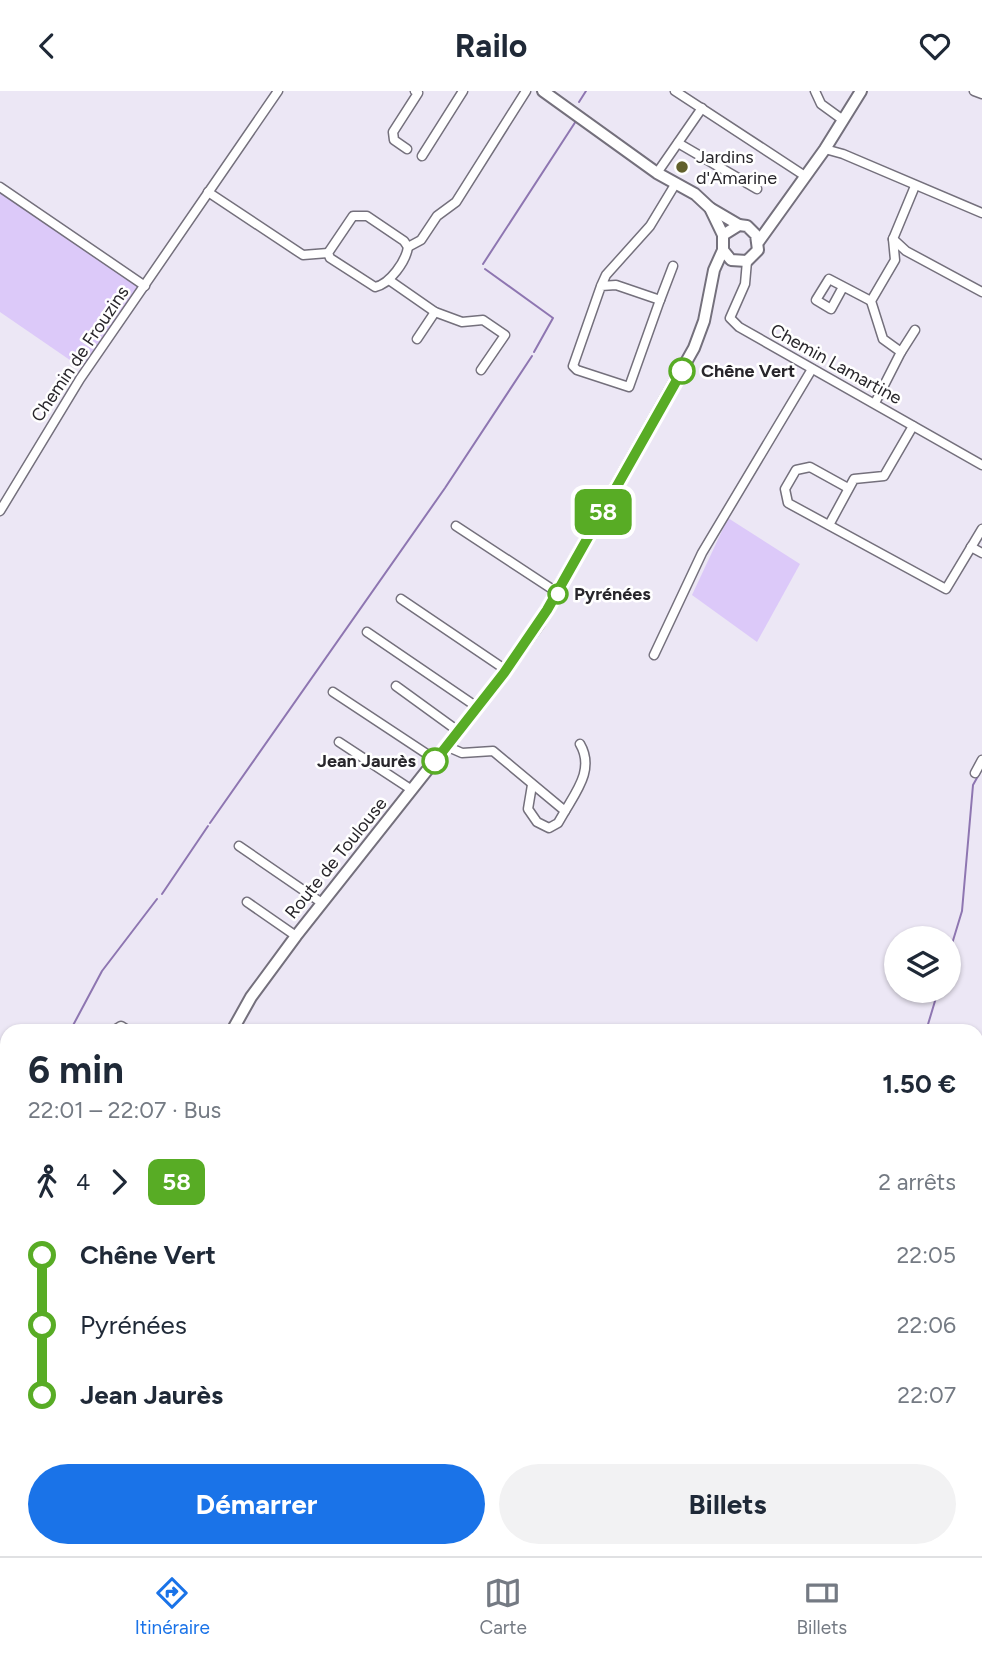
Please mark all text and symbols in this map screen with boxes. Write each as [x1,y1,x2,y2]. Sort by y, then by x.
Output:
icon: back [28,27,66,65]
text: Railo [455,27,527,65]
icon: heart [916,27,954,65]
place label: Jardins d'Amarine [696,146,777,189]
marker: Jardins d'Amarine [674,159,690,175]
street label: Chemin de Frouzins [26,282,134,426]
street label: Chemin Lamartine [766,319,906,409]
marker: Chêne Vert [669,358,695,384]
place label: Chêne Vert [701,360,795,382]
line badge: 58 [572,489,634,535]
text: 58 [589,497,617,526]
place label: Pyrénées [574,583,651,605]
marker: Pyrénées [548,584,568,604]
marker: Jean Jaurès [422,748,448,774]
place label: Jean Jaurès [317,750,417,772]
street label: Route de Toulouse [280,793,392,923]
map controls [884,926,961,1003]
button: layers [884,926,961,1003]
text: 6 min [28,1047,124,1093]
text: 1.50 € [882,1068,956,1100]
text: 22:01 – 22:07 · Bus [28,1096,221,1124]
icon: walk [28,1163,66,1201]
icon: forward [100,1163,138,1201]
text: 58 [162,1167,191,1196]
text: 4 [76,1168,90,1196]
text: 2 arrêts [878,1168,956,1196]
text: Chêne Vert [80,1239,216,1271]
text: 22:05 [896,1241,956,1269]
text: Pyrénées [80,1309,187,1341]
text: 22:06 [897,1311,956,1339]
text: Jean Jaurès [80,1379,223,1411]
text: 22:07 [897,1381,956,1409]
button: Démarrer [28,1464,485,1544]
button: Billets [499,1464,956,1544]
tab: Itinéraire [135,1574,210,1639]
tab: Carte [479,1574,527,1639]
tab: Billets [796,1574,847,1639]

